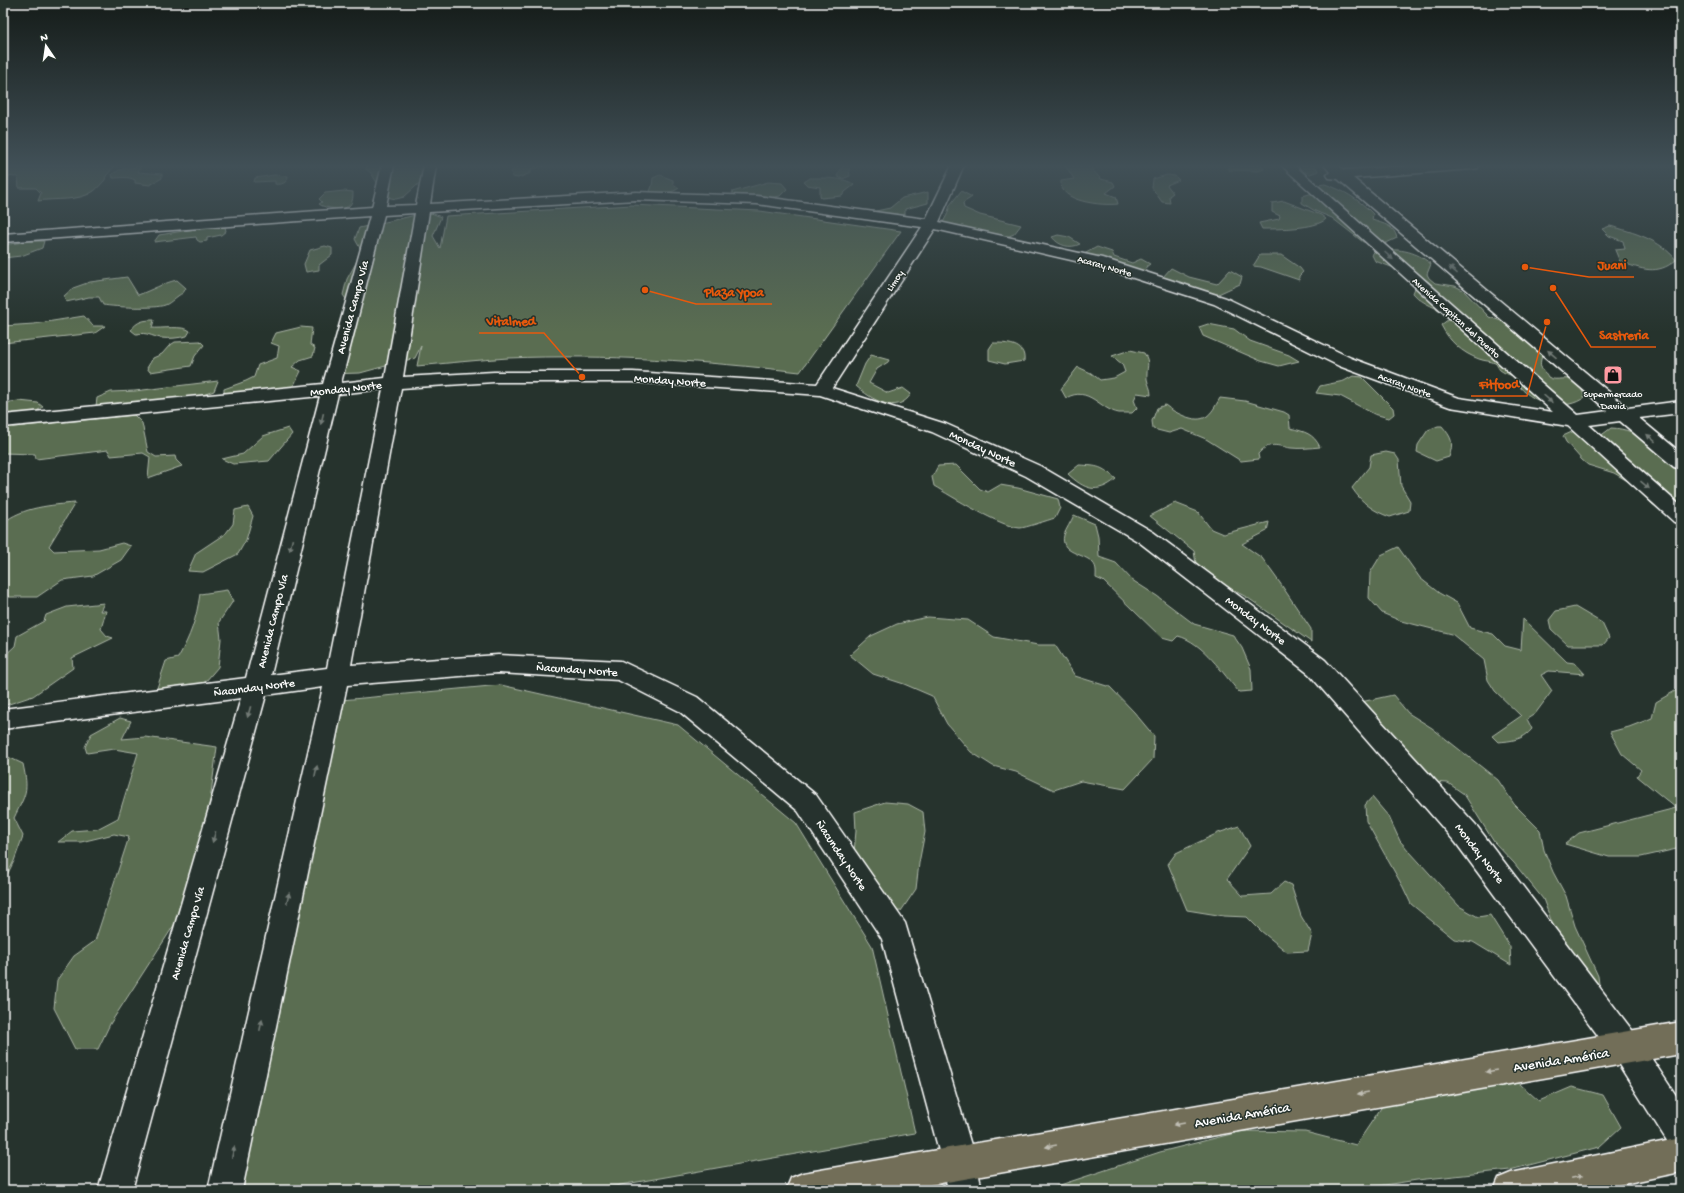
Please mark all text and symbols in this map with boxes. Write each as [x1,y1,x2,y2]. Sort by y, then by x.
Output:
north arrow [26,26,66,66]
text: N [39,32,49,45]
one-way arrow [1384,251,1393,260]
callout: Juani [1589,252,1634,277]
street label: Acaray Norte [1076,253,1134,281]
street label: Avenida Campo Vía [335,259,373,356]
text: Juani [1596,259,1627,274]
one-way arrow [1448,265,1458,274]
street label: Limoy [884,268,907,294]
street label: Avenida Capitan del Puerto [1409,276,1502,361]
callout: Plaza Ypoa [696,279,772,304]
text: Plaza Ypoa [703,286,765,302]
callout: Vitalmed [479,308,544,333]
text: Vitalmed [486,315,537,330]
callout: Sastreria [1591,322,1656,347]
text: Sastreria [1599,329,1649,344]
one-way arrow [1547,350,1557,359]
shop icon: Supermercado David [1602,364,1624,386]
street label: Acaray Norte [1376,371,1433,401]
callout: Fitfood [1471,371,1527,396]
street label: Monday Norte [633,372,707,392]
text: Fitfood [1478,377,1520,393]
street label: Monday Norte [310,379,384,401]
place label: Supermercado David [1584,389,1642,413]
one-way arrow [1543,394,1553,404]
one-way arrow [319,413,325,425]
street label: Monday Norte [947,428,1019,472]
one-way arrow [1646,434,1657,443]
one-way arrow [1640,481,1650,490]
one-way arrow [288,540,294,552]
street label: Avenida Campo Vía [256,573,292,670]
street label: Monday Norte [1222,594,1288,649]
street label: Ñacunday Norte [536,661,619,681]
street label: Ñacunday Norte [213,677,296,701]
one-way arrow [246,706,252,718]
one-way arrow [313,765,319,777]
street label: Ñacunday Norte [812,818,869,895]
street label: Monday Norte [1451,822,1507,888]
one-way arrow [211,832,217,844]
street label: Avenida Campo Vía [169,885,209,982]
one-way arrow [286,892,292,904]
one-way arrow [258,1019,264,1031]
street label: Avenida América [1512,1045,1612,1077]
one-way arrow [1485,1068,1497,1074]
one-way arrow [1357,1090,1369,1096]
street label: Avenida América [1193,1099,1293,1133]
one-way arrow [1173,1122,1185,1128]
one-way arrow [1045,1143,1057,1149]
one-way arrow [231,1146,237,1158]
one-way arrow [1571,1173,1583,1179]

